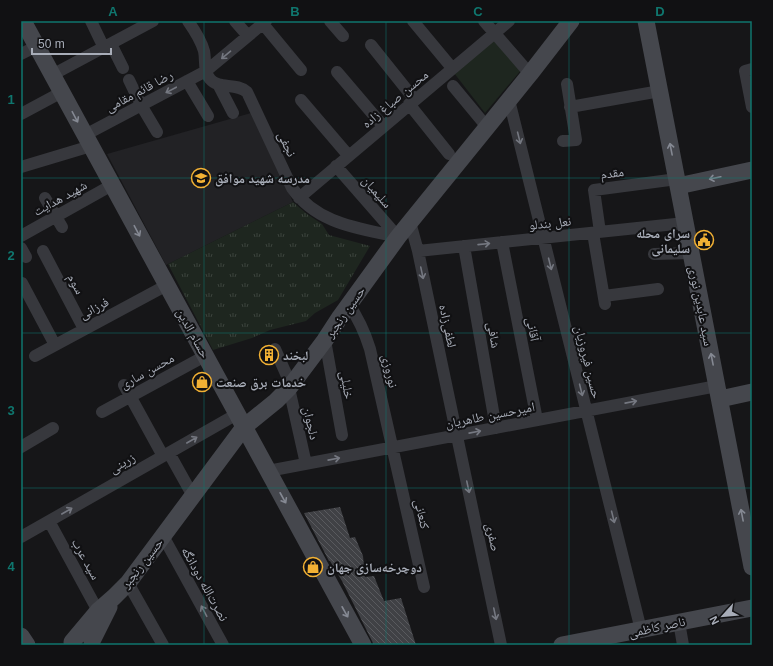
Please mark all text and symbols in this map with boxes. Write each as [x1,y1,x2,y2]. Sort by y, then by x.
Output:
text: A [108,4,118,19]
text: B [290,4,300,19]
text: C [473,4,483,19]
text: D [655,4,665,19]
scale bar [32,30,111,56]
text: 50 m [38,37,65,51]
one-way arrow [220,50,231,59]
street label: رضا قائم مقامی [103,67,176,116]
street label: محسن صباغ زاده [359,67,433,133]
one-way arrow [165,86,177,94]
text: 1 [7,92,15,107]
one-way arrow [72,110,80,122]
street label: نجفی [274,129,299,159]
one-way arrow [515,131,523,144]
one-way arrow [667,143,675,156]
street label: مقدم [599,164,625,183]
school or university icon: مدرسه شهید موافق [190,167,212,189]
place label: مدرسه شهید موافق [215,171,310,187]
street label: سلیمیان [358,173,395,212]
one-way arrow [709,175,722,183]
street label: شهید هدایت [31,177,90,219]
street label: نعل بندلو [528,213,572,234]
one-way arrow [134,225,142,237]
place label: سرای محله سلیمانی [636,226,690,257]
public building icon: سرای محله سلیمانی [693,229,715,251]
one-way arrow [477,240,490,248]
text: 2 [7,248,15,263]
one-way arrow [547,257,554,270]
street label: سید عابدین نوری [685,265,716,347]
one-way arrow [419,266,427,279]
street label: سوم [64,271,88,297]
street label: حسین رنجبر [321,283,369,342]
street label: فرزانی [77,294,112,323]
street label: لطفی‌زاده [435,303,460,349]
street label: حسام الدین [172,306,213,361]
street label: آقانی [522,316,543,343]
street label: شافی [483,321,504,349]
street label: حسین فیروزیان [571,324,604,400]
building icon: لبخند [258,344,280,366]
place label: لبخند [283,348,308,363]
street label: محسن ساری [117,350,177,393]
street label: نوروزی [378,353,401,389]
one-way arrow [707,353,715,366]
street label: خلیلی [336,370,357,400]
shop icon: خدمات برق صنعت [191,371,213,393]
place label: خدمات برق صنعت [216,375,306,391]
one-way arrow [578,384,585,397]
one-way arrow [624,398,637,406]
street label: امیرحسین طاهریان [444,399,536,432]
text: 3 [7,403,15,418]
street label: دلجوان [299,405,322,441]
one-way arrow [469,428,482,436]
one-way arrow [186,435,198,443]
street label: زرینی [106,450,138,477]
one-way arrow [327,455,340,463]
one-way arrow [464,480,472,493]
one-way arrow [279,492,287,504]
street label: کنعانی [410,498,433,531]
one-way arrow [61,506,73,514]
one-way arrow [738,508,746,521]
one-way arrow [609,510,617,523]
street label: صفری [482,521,503,553]
street label: حسین رنجبر [117,535,167,592]
street label: سید عرب [68,536,103,583]
street label: نصرت‌الله دودانگه [177,544,232,624]
shop icon: دوچرخه‌سازی جهان [302,556,324,578]
text: 4 [7,559,15,574]
place label: دوچرخه‌سازی جهان [327,560,422,575]
north arrow [703,596,743,636]
one-way arrow [200,605,207,617]
one-way arrow [341,606,349,618]
one-way arrow [491,608,499,621]
street label: ناصر کاظمی [627,614,687,641]
text: N [707,614,721,627]

